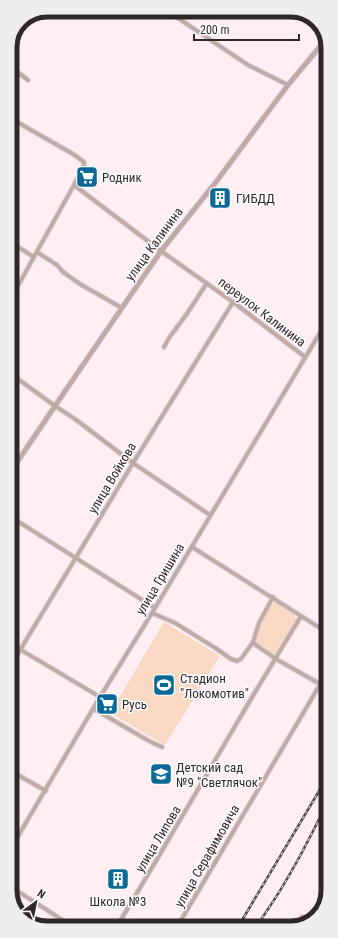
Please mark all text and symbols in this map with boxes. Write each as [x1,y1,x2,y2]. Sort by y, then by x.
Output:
scale bar [194,16,299,42]
text: 200 m [200,23,230,37]
supermarket icon: Родник [74,164,100,190]
place label: Родник [102,170,142,185]
building icon: ГИБДД [207,185,233,211]
place label: ГИБДД [236,191,275,206]
street label: улица Калинина [122,204,186,284]
street label: переулок Калинина [215,274,309,350]
street label: улица Войкова [85,440,139,516]
street label: улица Гришина [133,540,187,618]
place label: Стадион "Локомотив" [180,671,249,701]
sports icon: Стадион "Локомотив" [151,672,177,698]
supermarket icon: Русь [94,691,120,717]
place label: Русь [122,697,147,712]
place label: Детский сад №9 "Светлячок" [176,760,262,790]
school or university icon: Детский сад №9 "Светлячок" [148,761,174,787]
street label: улица Серафимовича [172,802,242,910]
street label: улица Липова [132,803,184,875]
building icon: Школа №3 [105,866,131,892]
north arrow [16,882,56,922]
text: N [35,887,48,901]
place label: Школа №3 [90,894,146,909]

